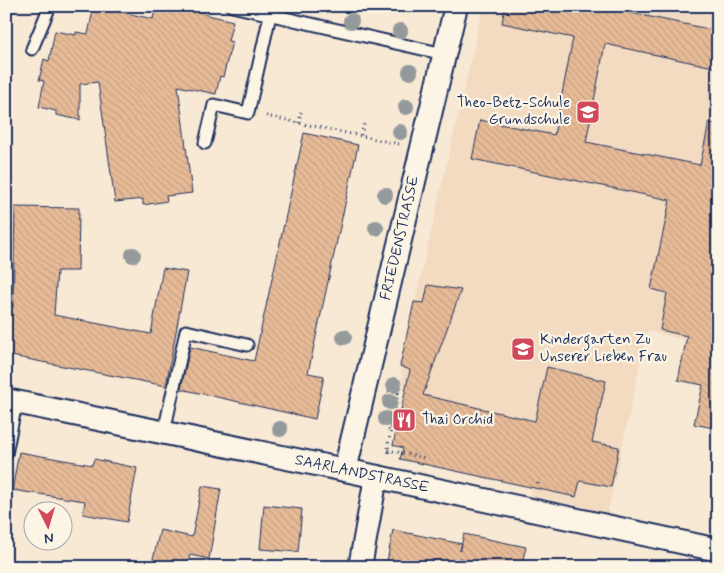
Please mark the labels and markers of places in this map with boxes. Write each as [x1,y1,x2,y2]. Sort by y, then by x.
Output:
place label: Theo-Betz-Schule Grundschule [457,93,570,130]
school or university icon: Theo-Betz-Schule Grundschule [575,99,601,125]
place label: Kindergarten Zu Unserer Lieben Frau [540,330,667,367]
school or university icon: Kindergarten Zu Unserer Lieben Frau [510,336,536,362]
restaurant icon: Thai Orchid [391,407,417,433]
place label: Thai Orchid [422,410,493,430]

